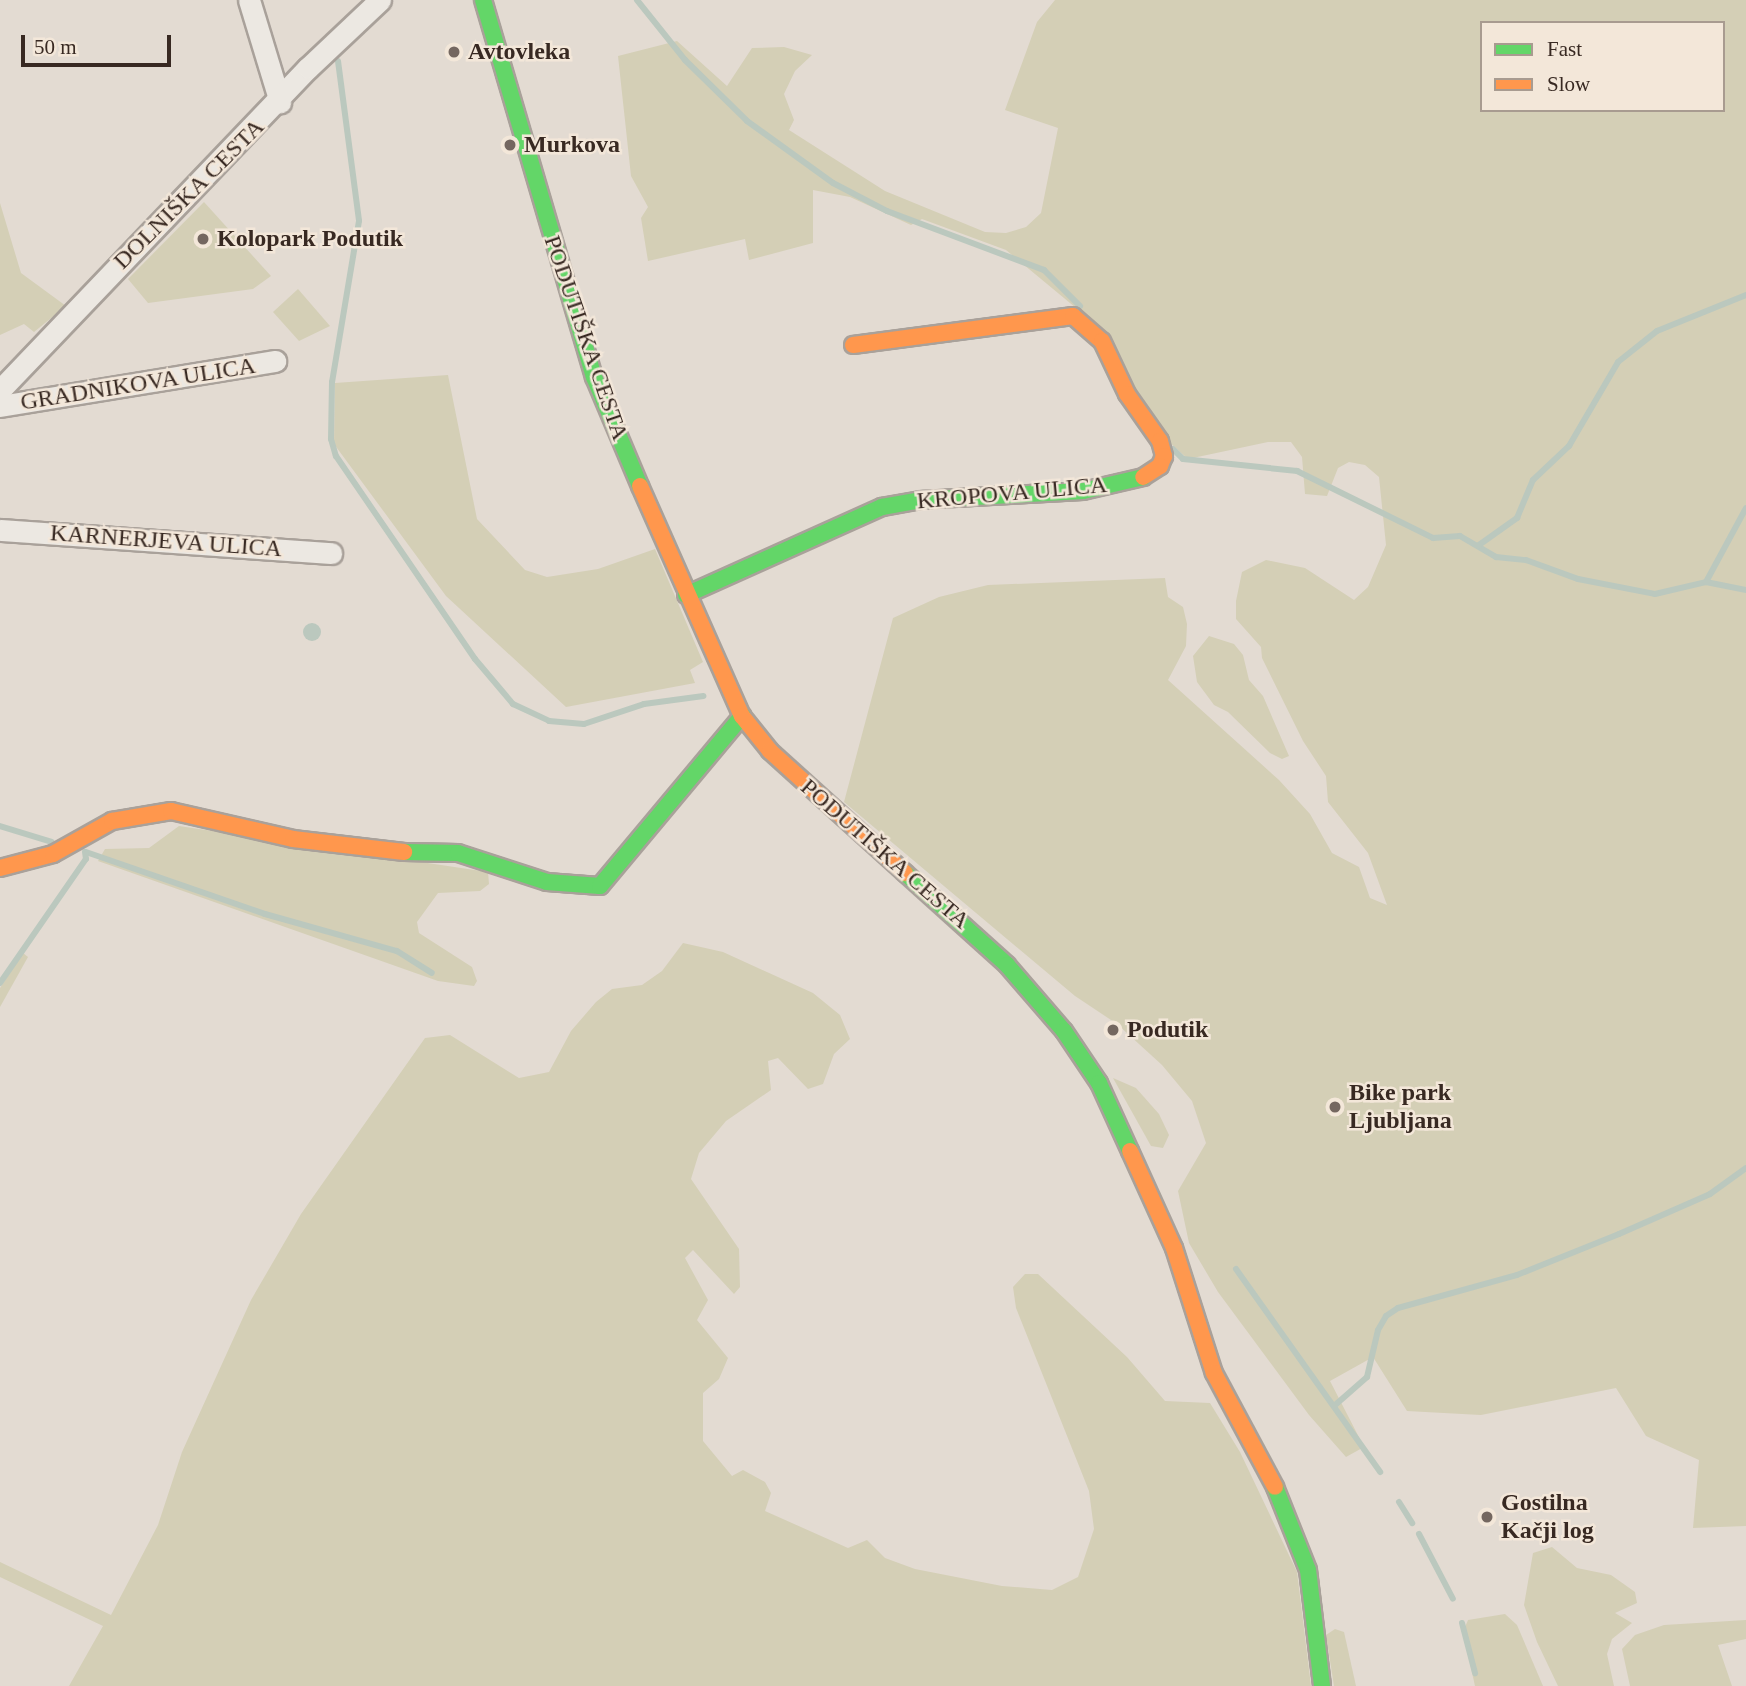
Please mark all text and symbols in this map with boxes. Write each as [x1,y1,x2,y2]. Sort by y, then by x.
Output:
scale bar [24,21,175,65]
legend [1480,21,1725,112]
text: 50 m [34,35,77,59]
text: Fast [1547,37,1582,61]
place label: Avtovleka [468,38,570,66]
marker: Avtovleka [446,44,462,60]
text: Slow [1547,72,1590,96]
street label: DOLNIŠKA CESTA [107,112,271,276]
place label: Murkova [524,131,620,159]
marker: Murkova [502,137,518,153]
place label: Kolopark Podutik [217,225,403,253]
marker: Kolopark Podutik [195,231,211,247]
street label: PODUTIŠKA CESTA [537,231,635,445]
street label: GRADNIKOVA ULICA [18,351,258,417]
street label: KROPOVA ULICA [915,470,1109,516]
street label: KARNERJEVA ULICA [48,518,284,564]
street label: PODUTIŠKA CESTA [794,772,976,936]
place label: Podutik [1127,1016,1208,1044]
marker: Podutik [1105,1022,1121,1038]
place label: Bike park Ljubljana [1349,1079,1452,1135]
marker: Bike park Ljubljana [1327,1099,1343,1115]
place label: Gostilna Kačji log [1501,1489,1594,1545]
marker: Gostilna Kačji log [1479,1509,1495,1525]

